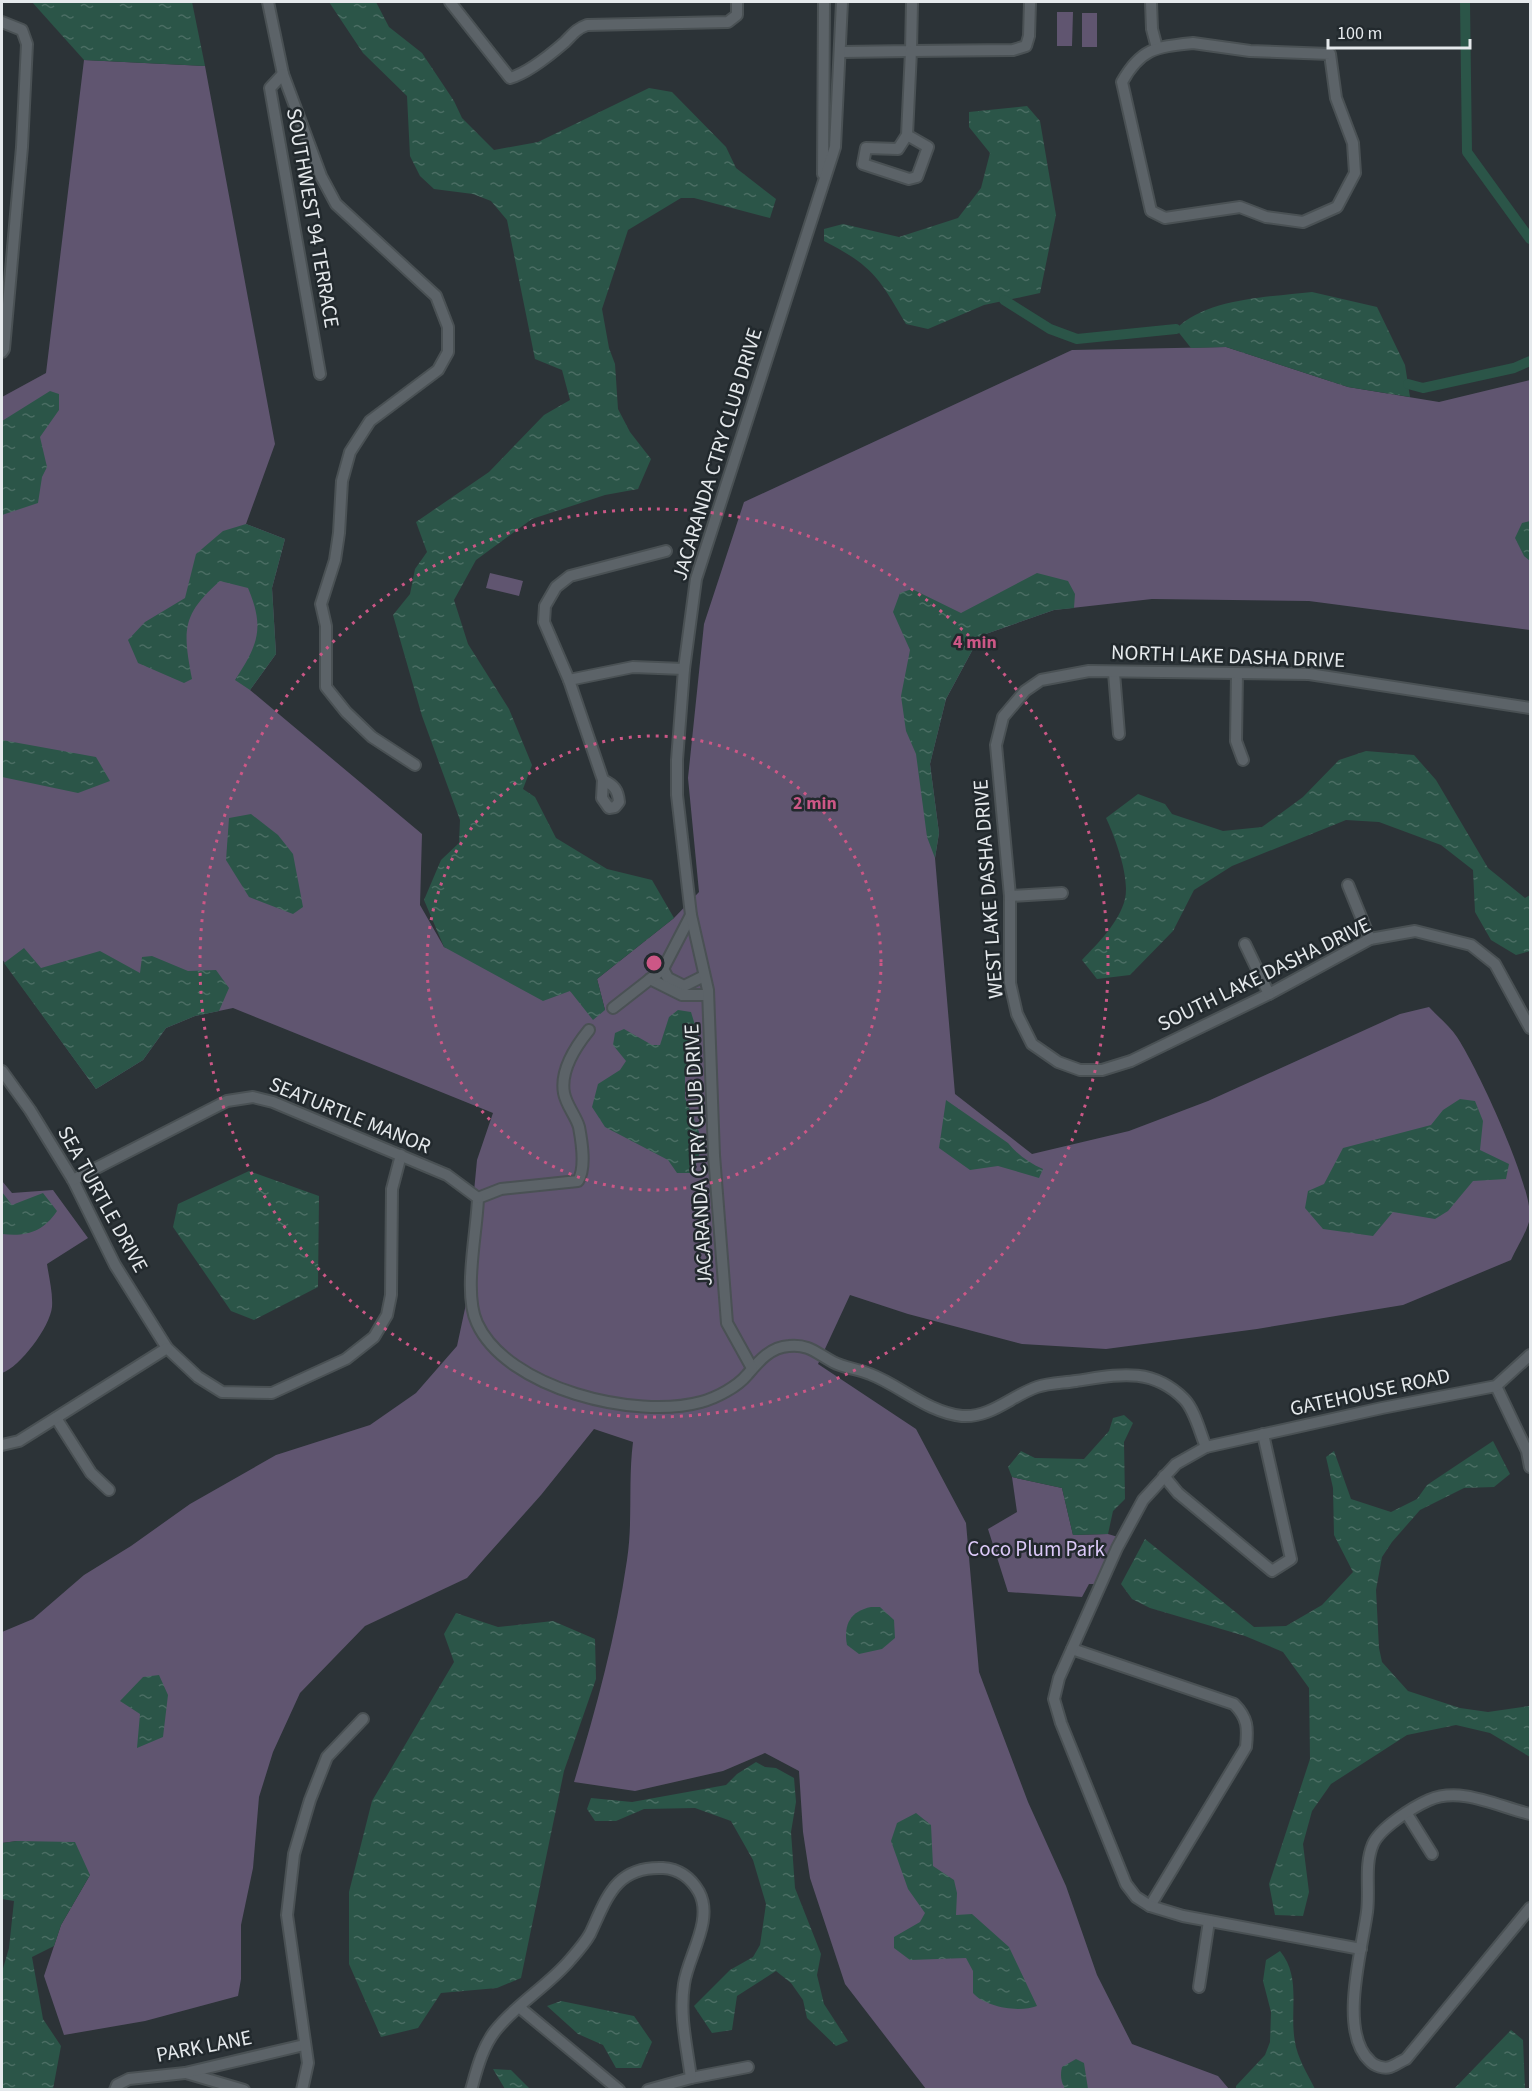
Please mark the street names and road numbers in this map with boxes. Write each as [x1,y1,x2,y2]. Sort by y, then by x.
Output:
street label: SOUTHWEST 94 TERRACE [279,106,347,330]
street label: JACARANDA CTRY CLUB DRIVE [664,324,770,584]
street label: NORTH LAKE DASHA DRIVE [1110,637,1346,675]
street label: WEST LAKE DASHA DRIVE [965,778,1011,1000]
street label: SOUTH LAKE DASHA DRIVE [1152,909,1376,1039]
street label: JACARANDA CTRY CLUB DRIVE [676,1023,720,1287]
street label: SEATURTLE MANOR [265,1069,435,1161]
street label: SEA TURTLE DRIVE [50,1120,156,1278]
street label: GATEHOUSE ROAD [1287,1360,1453,1424]
street label: PARK LANE [154,2022,254,2070]

